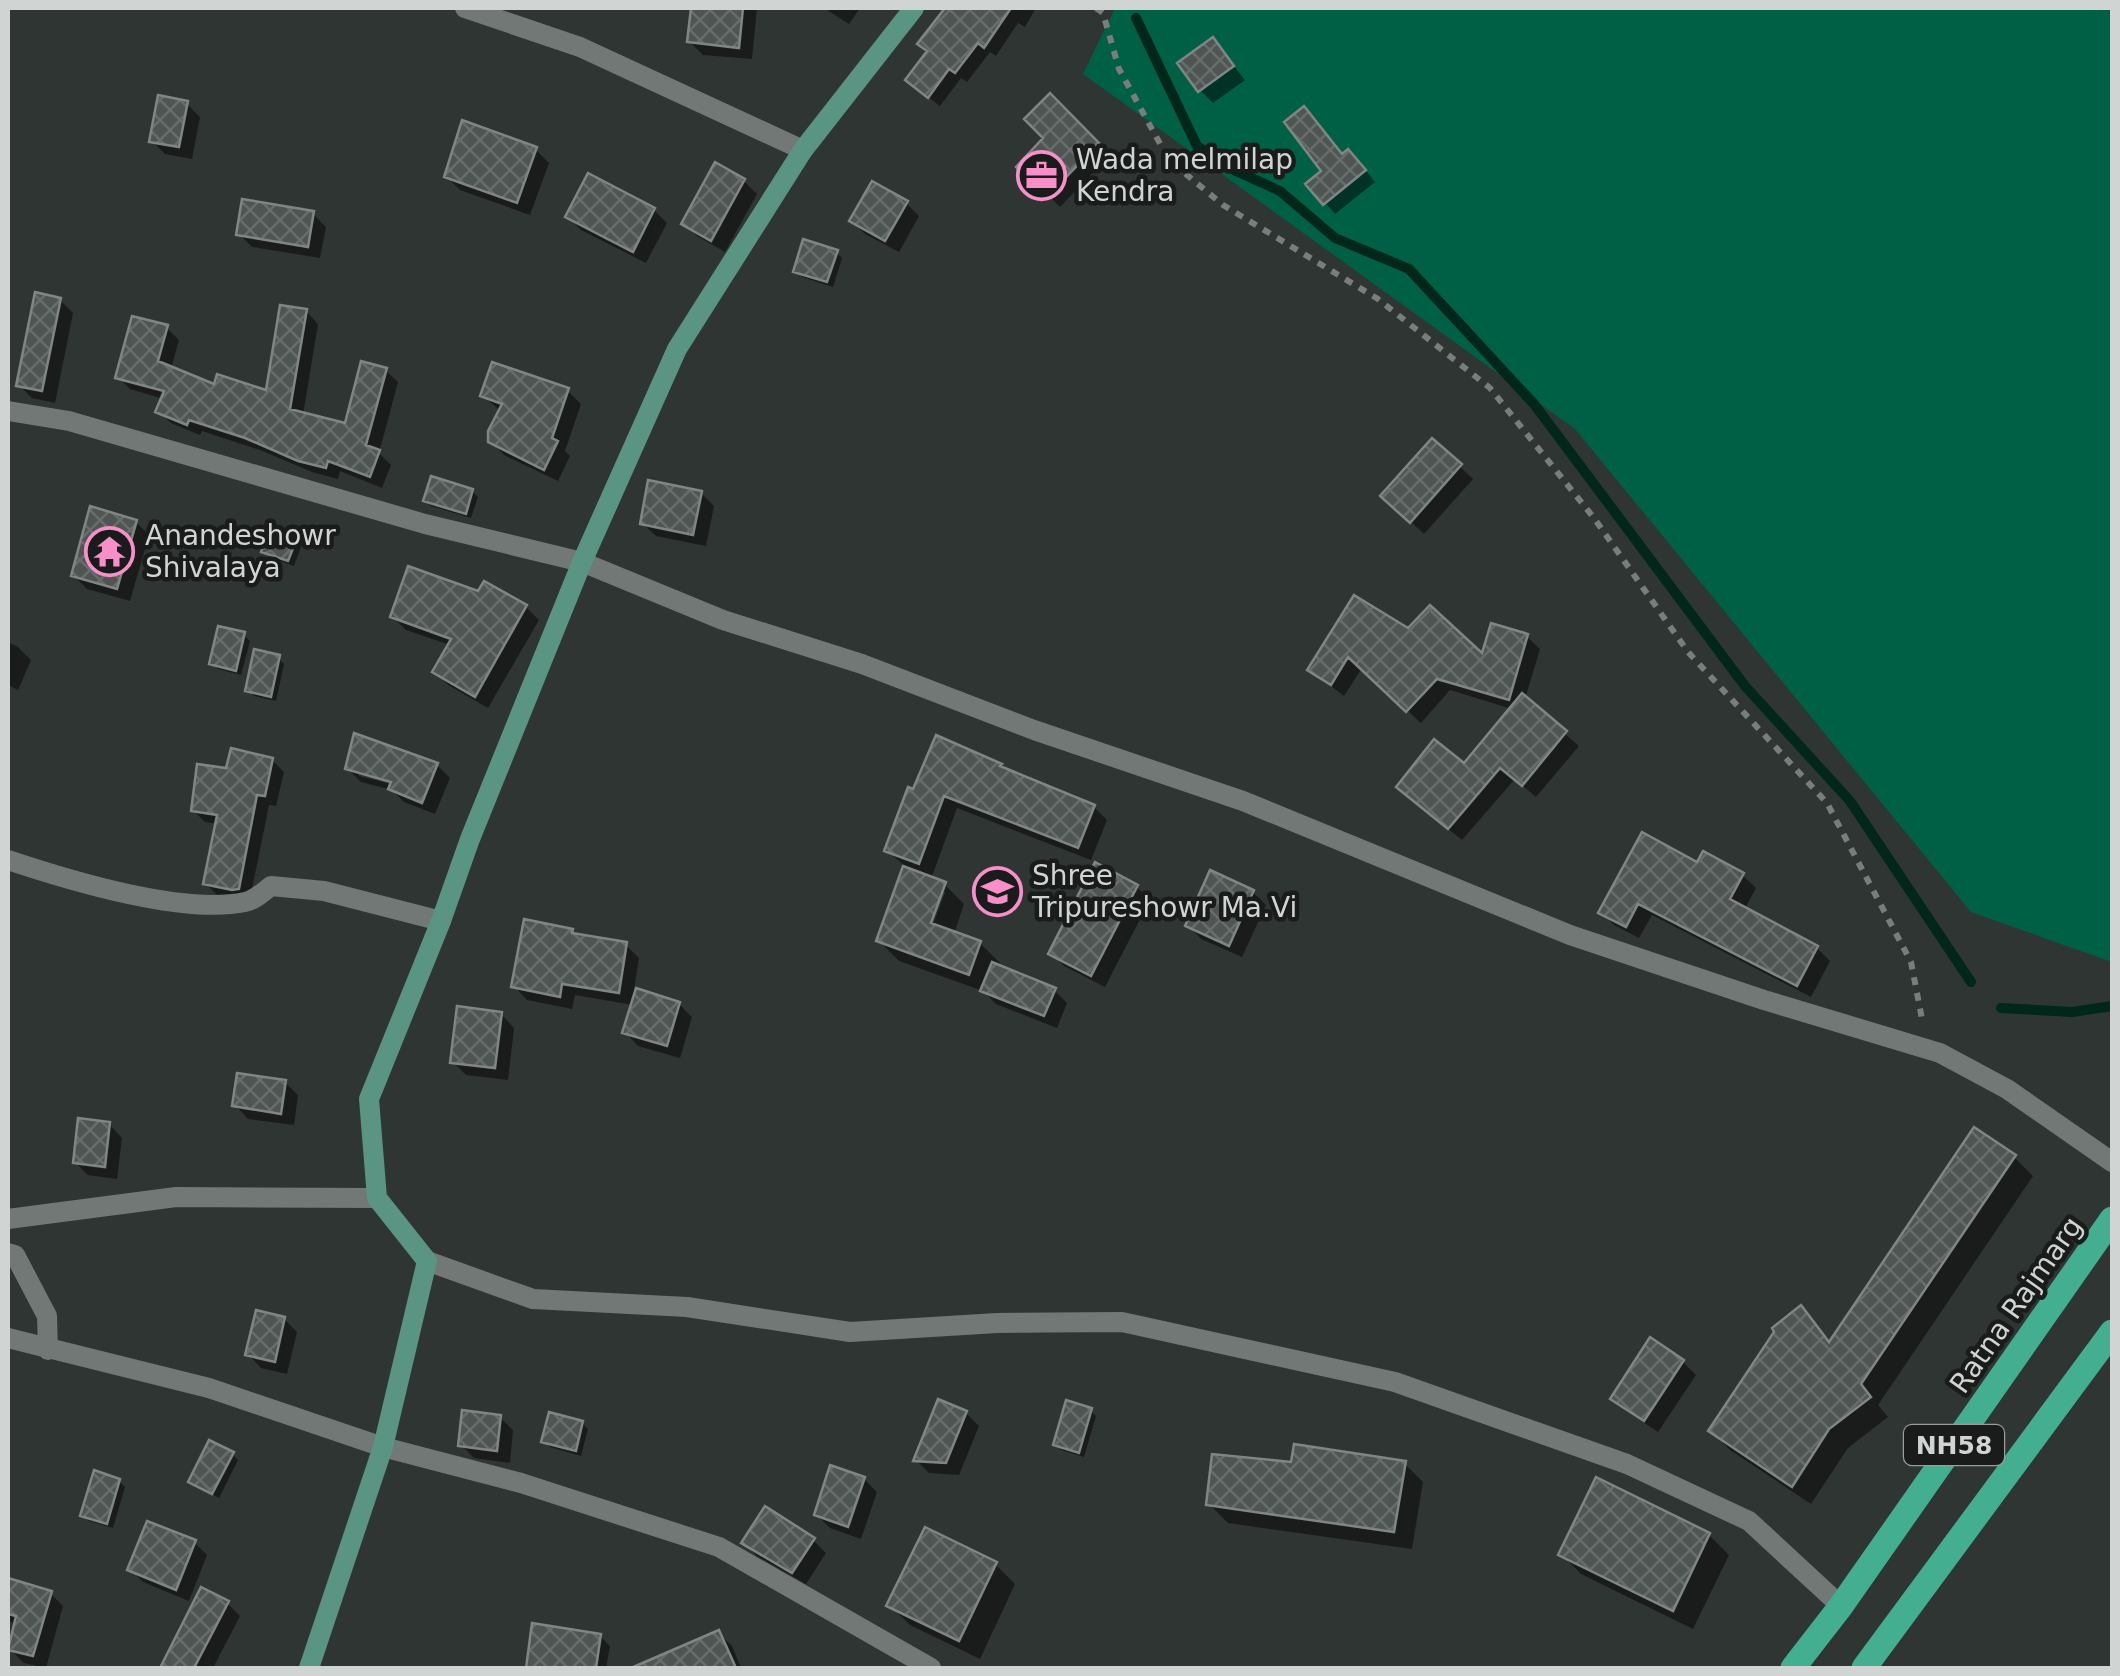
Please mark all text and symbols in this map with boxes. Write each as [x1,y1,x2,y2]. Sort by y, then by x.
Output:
place label: Wada melmilap Kendra [1076,143,1293,208]
office icon: Wada melmilap Kendra [1015,149,1067,201]
place label: Anandeshowr Shivalaya [145,519,336,584]
temple icon: Anandeshowr Shivalaya [84,525,136,577]
place label: Shree Tripureshowr Ma.Vi [1031,859,1297,924]
school or university icon: Shree Tripureshowr Ma.Vi [971,865,1023,917]
street label: Ratna Rajmarg [1943,1210,2089,1400]
road number: NH58 [1904,1425,2004,1465]

